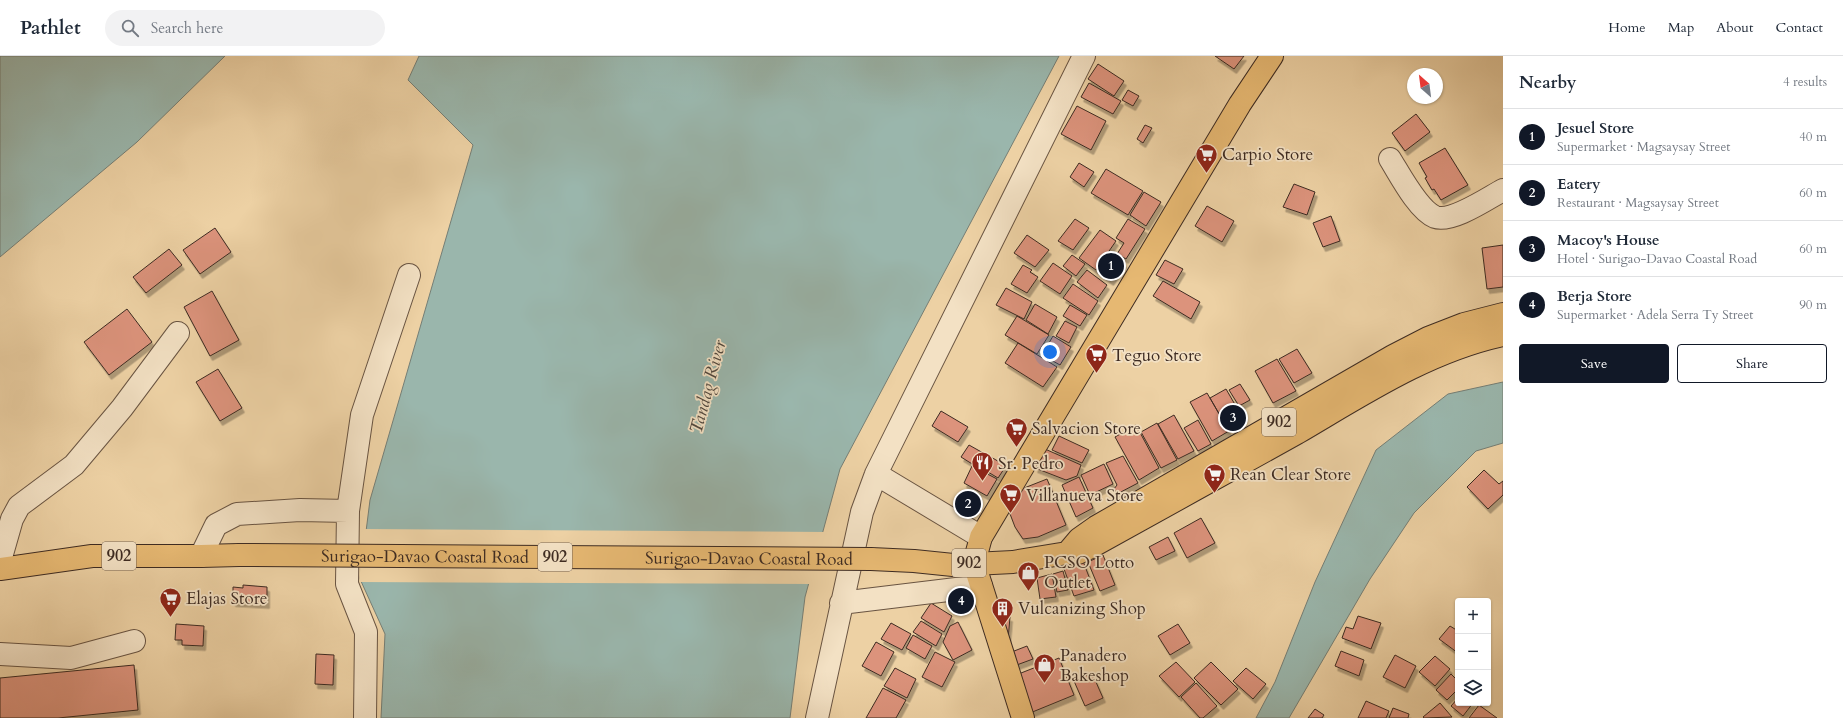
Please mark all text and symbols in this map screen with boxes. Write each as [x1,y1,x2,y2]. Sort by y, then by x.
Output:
search box [105,10,385,46]
text: Pathlet [20,15,81,41]
icon: search [119,17,141,39]
text: Search here [151,18,223,38]
text: Home [1608,18,1646,37]
text: Map [1668,18,1694,37]
text: About [1716,18,1753,37]
text: Contact [1775,18,1823,37]
north arrow [1407,68,1443,104]
text: Nearby [1519,71,1576,94]
text: 4 results [1783,73,1827,91]
text: Jesuel Store [1557,118,1634,138]
text: 1 [1529,128,1535,146]
text: 40 m [1799,128,1827,146]
text: Supermarket · Magsaysay Street [1557,138,1730,156]
supermarket icon: Carpio Store [1194,141,1220,174]
place label: Carpio Store [1222,143,1313,166]
text: Eatery [1557,174,1601,194]
text: 2 [1529,184,1535,202]
text: 60 m [1799,184,1827,202]
text: Restaurant · Magsaysay Street [1557,194,1719,212]
text: Macoy's House [1557,230,1660,250]
text: 3 [1529,240,1535,258]
text: 60 m [1799,240,1827,258]
text: Hotel · Surigao-Davao Coastal Road [1557,250,1757,268]
pin: 1 [1098,251,1124,281]
text: Berja Store [1557,286,1632,306]
text: 4 [1529,296,1535,314]
text: 90 m [1799,296,1827,314]
text: Supermarket · Adela Serra Ty Street [1557,306,1753,324]
water label: Tandag River [684,337,733,436]
your location [1040,342,1060,362]
supermarket icon: Teguo Store [1084,342,1110,375]
place label: Teguo Store [1112,344,1202,367]
button: Save [1519,344,1669,383]
button: Share [1677,344,1827,383]
pin: 3 [1220,403,1246,433]
road number: 902 [1262,408,1296,436]
supermarket icon: Salvacion Store [1003,415,1029,448]
place label: Salvacion Store [1032,417,1141,440]
restaurant icon: Sr. Pedro [969,450,995,483]
place label: Sr. Pedro [998,452,1064,475]
supermarket icon: Rean Clear Store [1201,461,1227,494]
place label: Rean Clear Store [1230,463,1351,486]
supermarket icon: Villanueva Store [997,482,1023,515]
place label: Villanueva Store [1026,484,1144,507]
pin: 2 [955,489,981,519]
road number: 902 [102,542,136,570]
road number: 902 [538,543,572,571]
street label: Surigao-Davao Coastal Road [321,544,529,568]
street label: Surigao-Davao Coastal Road [645,546,853,570]
road number: 902 [952,549,986,577]
place label: PCSO Lotto Outlet [1044,551,1134,594]
shop icon: PCSO Lotto Outlet [1016,559,1042,592]
supermarket icon: Elajas Store [158,585,184,618]
pin: 4 [948,586,974,616]
place label: Elajas Store [186,587,268,610]
building icon: Vulcanizing Shop [990,595,1016,628]
place label: Vulcanizing Shop [1018,597,1146,620]
map controls [1455,598,1491,706]
button: + [1455,598,1491,634]
button: − [1455,634,1491,670]
place label: Panadero Bakeshop [1060,644,1129,687]
shop icon: Panadero Bakeshop [1032,652,1058,685]
button: layers [1455,670,1491,706]

